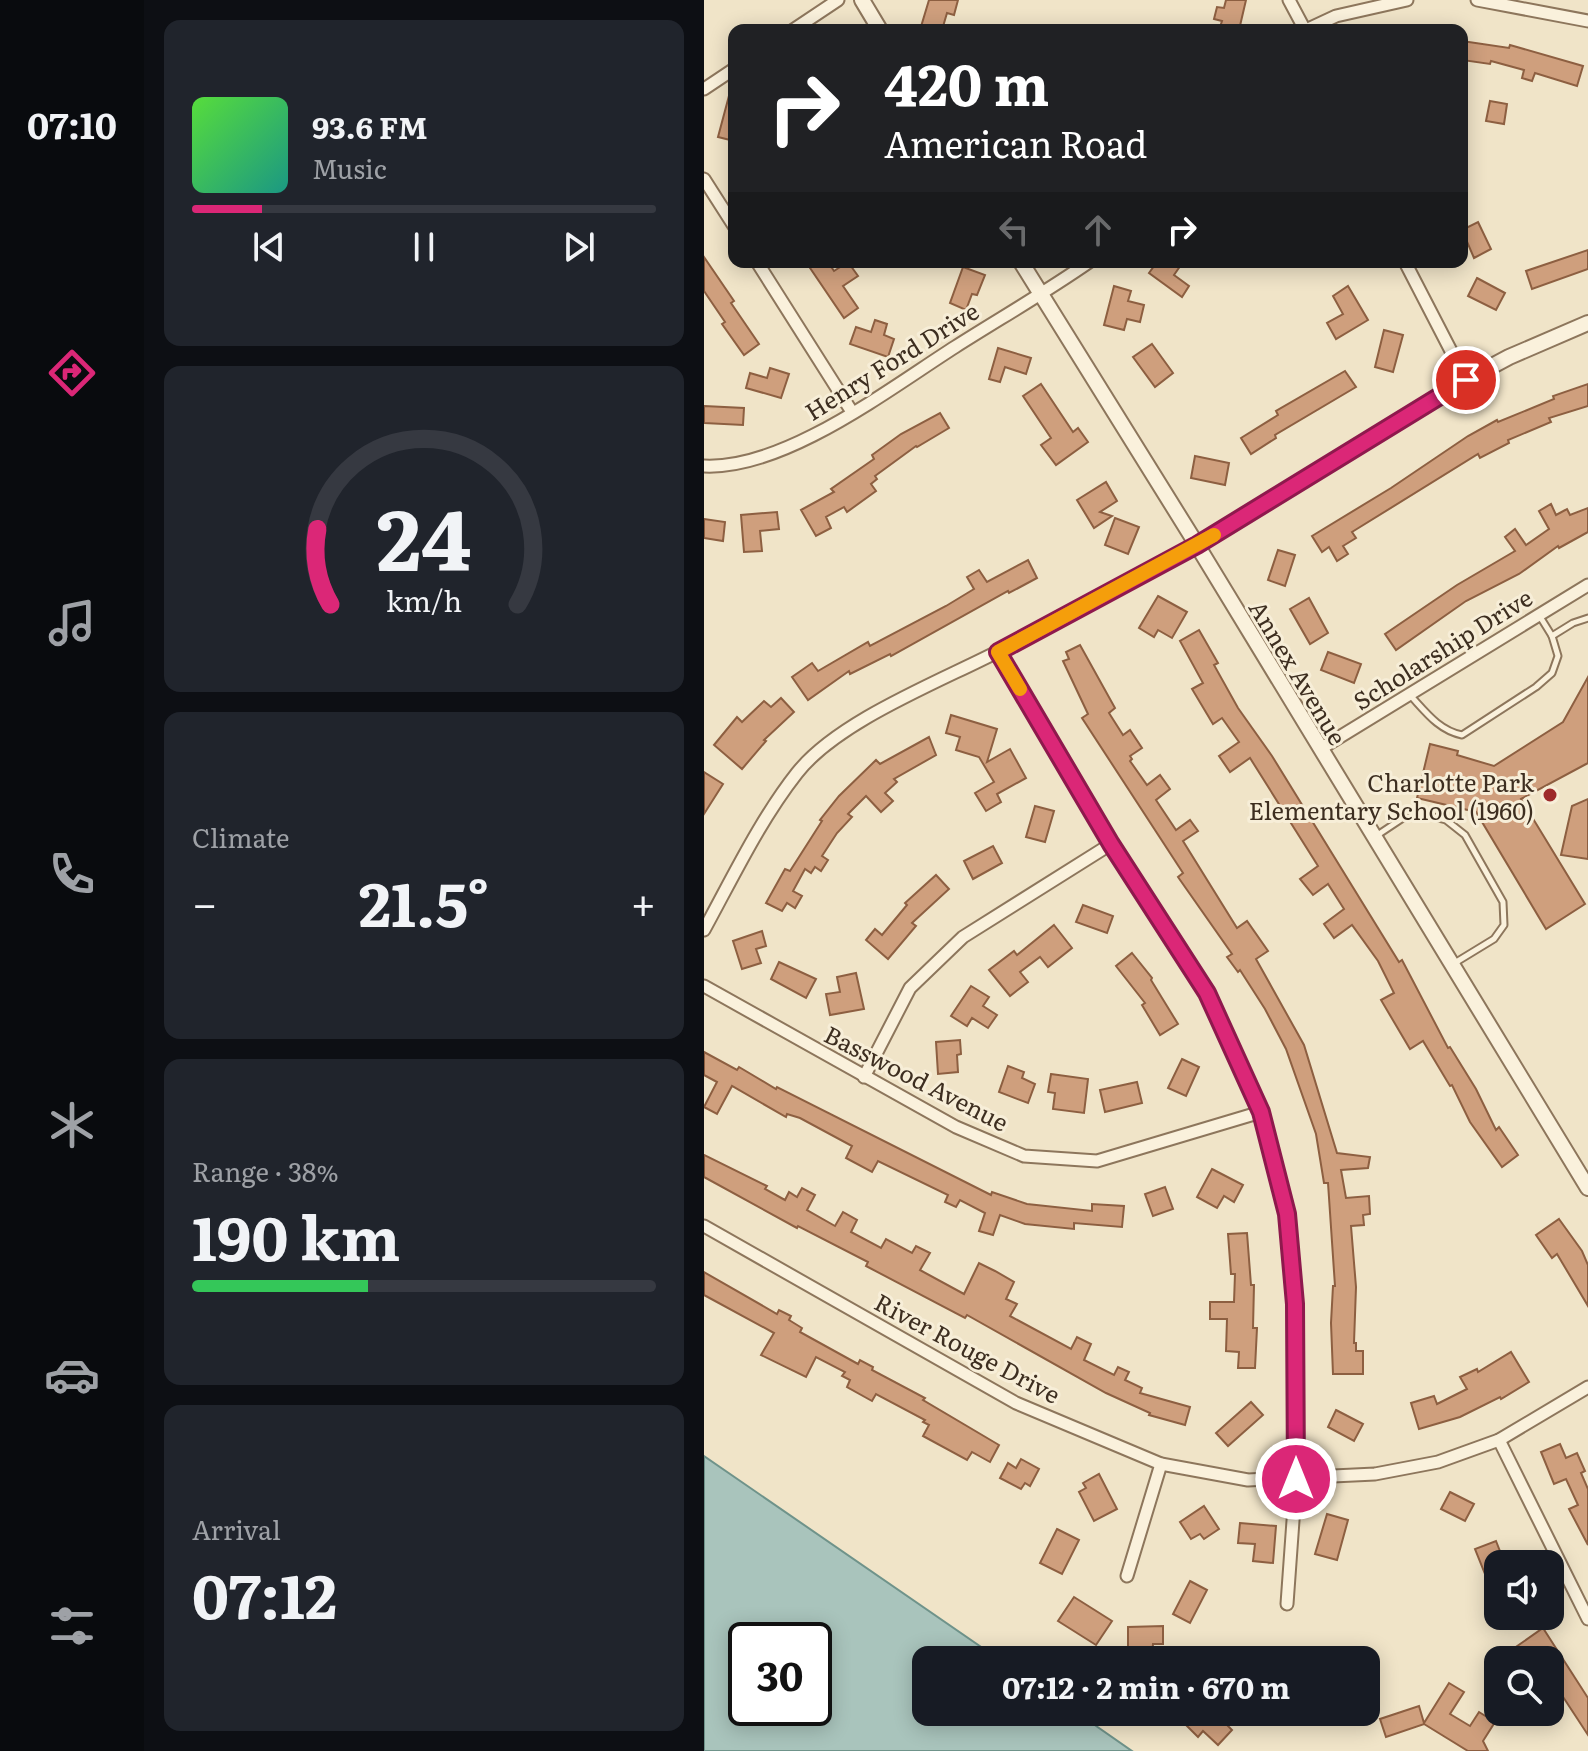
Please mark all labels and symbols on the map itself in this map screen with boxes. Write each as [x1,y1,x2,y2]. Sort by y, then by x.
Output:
street label: Henry Ford Drive [797,292,985,428]
pin [1432,346,1500,414]
street label: Scholarship Drive [1346,579,1538,717]
street label: Annex Avenue [1242,593,1356,751]
place label: Charlotte Park Elementary School (1960) [1249,764,1534,827]
marker: Charlotte Park Elementary School (1960) [1541,786,1559,804]
street label: Basswood Avenue [819,1015,1015,1139]
street label: River Rouge Drive [869,1283,1067,1411]
position arrow [1254,1437,1338,1521]
speed limit sign: 30 [728,1622,832,1726]

